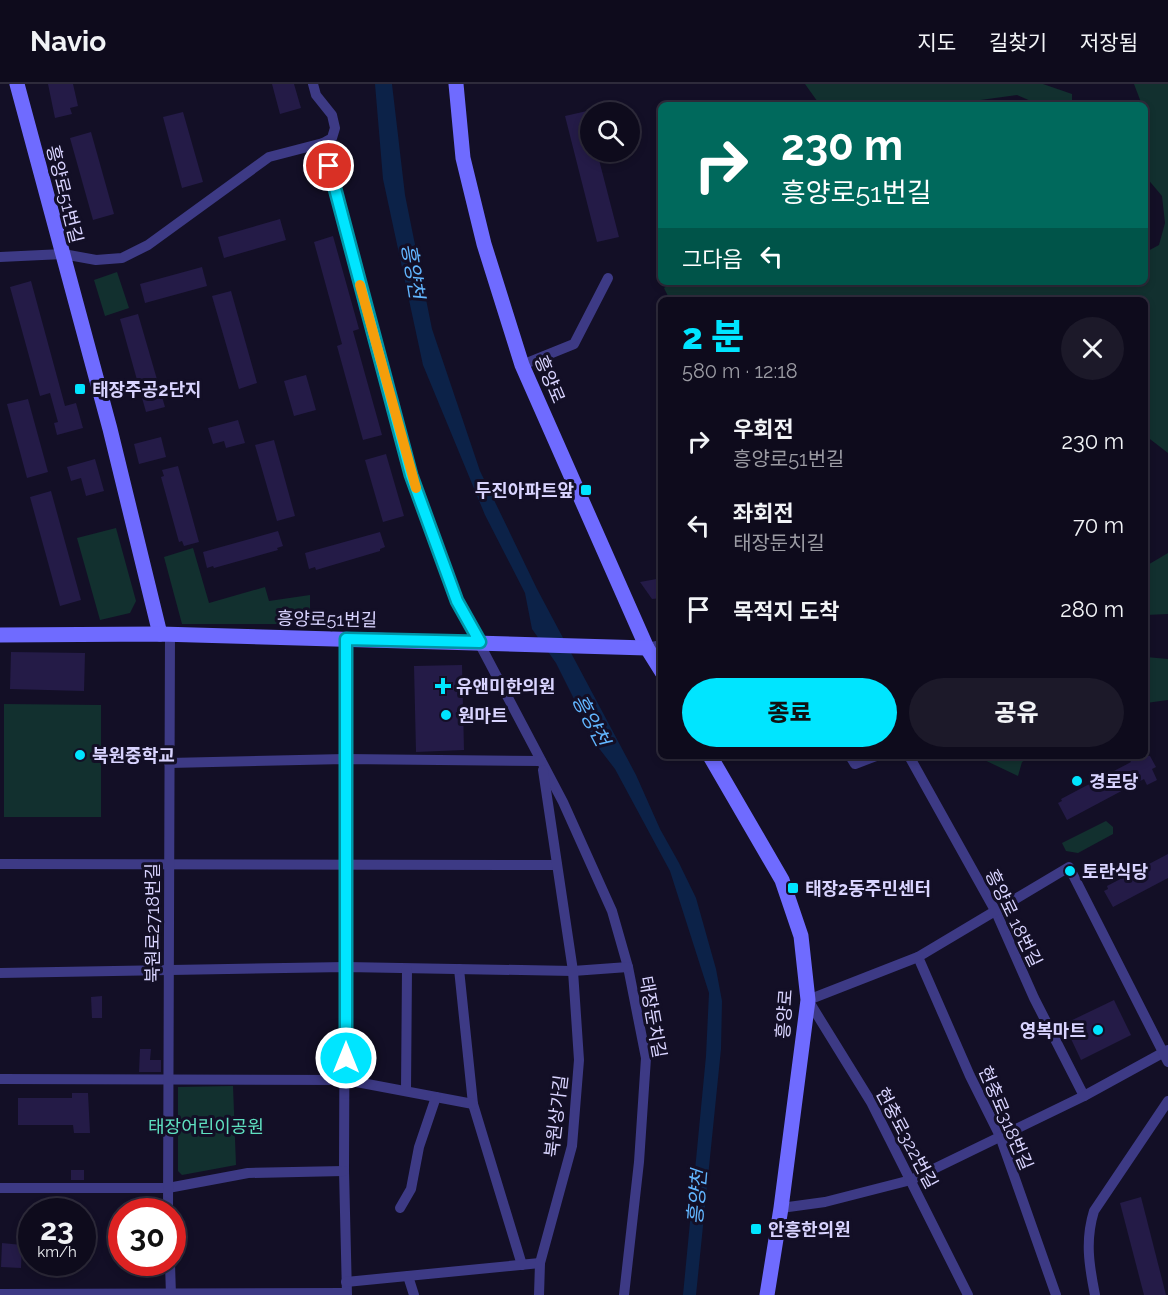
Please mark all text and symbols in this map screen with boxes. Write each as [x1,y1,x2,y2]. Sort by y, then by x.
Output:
text: Navio [30,25,106,58]
text: 지도 [917,30,956,55]
text: 길찾기 [989,30,1047,55]
text: 저장됨 [1080,30,1138,55]
map controls [580,102,640,162]
button: search [580,102,640,162]
text: 230 m [781,121,903,170]
icon: right [682,126,760,204]
pin [303,140,354,191]
street label: 흥양로51번길 [43,143,87,245]
icon: arrive [312,149,345,182]
text: 흥양로51번길 [781,177,931,208]
icon: left [755,240,788,273]
water label: 흥양천 [397,242,430,303]
text: 그다음 [682,246,743,272]
text: 2 분 [682,315,744,357]
button: close [1061,317,1124,380]
street label: 흥양로 [531,352,569,406]
text: 580 m · 12:18 [682,359,798,383]
place label: 태장주공2단지 [92,379,202,400]
marker: 태장주공2단지 [73,382,87,396]
text: 우회전 [733,416,794,442]
icon: right [682,425,715,458]
text: 230 m [1061,428,1124,454]
text: 흥양로51번길 [733,447,844,471]
place label: 두진아파트앞 [475,480,574,501]
marker: 두진아파트앞 [579,483,593,497]
text: 좌회전 [733,500,794,526]
icon: left [682,509,715,542]
text: 70 m [1073,512,1124,538]
text: 태장둔치길 [733,531,825,555]
icon: arrive [682,593,715,626]
text: 280 m [1060,596,1124,622]
text: 목적지 도착 [733,598,839,624]
street label: 흥양로51번길 [277,608,377,630]
place label: 유앤미한의원 [456,676,555,697]
marker: 유앤미한의원 [434,677,452,695]
button: 종료 [682,678,897,747]
button: 공유 [909,678,1124,747]
water label: 흥양천 [567,690,616,752]
place label: 원마트 [458,705,508,726]
marker: 원마트 [439,708,453,722]
place label: 북원중학교 [92,745,175,766]
marker: 북원중학교 [73,748,87,762]
place label: 경로당 [1089,771,1139,792]
marker: 경로당 [1070,774,1084,788]
place label: 토란식당 [1082,861,1148,882]
street label: 북원로2718번길 [142,863,163,983]
marker: 토란식당 [1063,864,1077,878]
street label: 흥양로 18번길 [981,866,1047,970]
place label: 태장2동주민센터 [805,878,931,899]
marker: 태장2동주민센터 [786,881,800,895]
street label: 태장둔치길 [635,974,671,1060]
street label: 흥양로 [772,988,796,1040]
place label: 영복마트 [1020,1020,1086,1041]
marker: 영복마트 [1091,1023,1105,1037]
position arrow [314,1026,378,1090]
street label: 현충로318번길 [975,1063,1037,1173]
street label: 북원상가길 [541,1074,571,1158]
street label: 현충로322번길 [872,1084,942,1192]
park label: 태장어린이공원 [148,1116,264,1137]
water label: 흥양천 [683,1166,712,1226]
speed limit sign: 30 [108,1198,186,1276]
text: 23 [40,1212,74,1247]
place label: 안흥한의원 [768,1219,851,1240]
marker: 안흥한의원 [749,1222,763,1236]
text: km/h [37,1243,77,1261]

